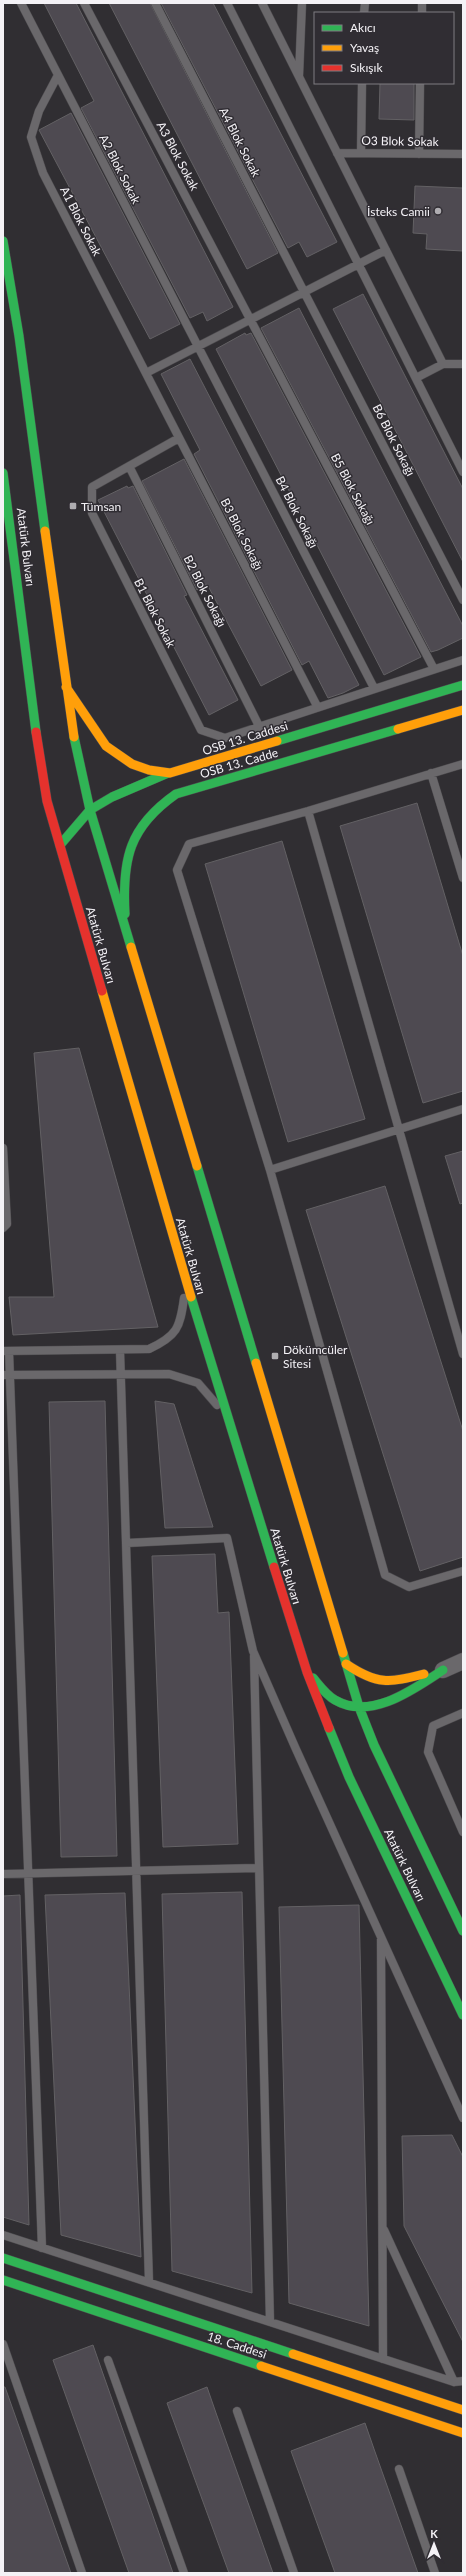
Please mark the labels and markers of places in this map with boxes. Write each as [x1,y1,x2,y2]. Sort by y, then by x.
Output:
place label: İsteks Camii [367,204,430,219]
marker: İsteks Camii [433,206,443,216]
place label: Tümsan [81,499,121,514]
marker: Tümsan [68,501,78,511]
place label: Dökümcüler Sitesi [283,1342,348,1371]
marker: Dökümcüler Sitesi [270,1351,280,1361]

